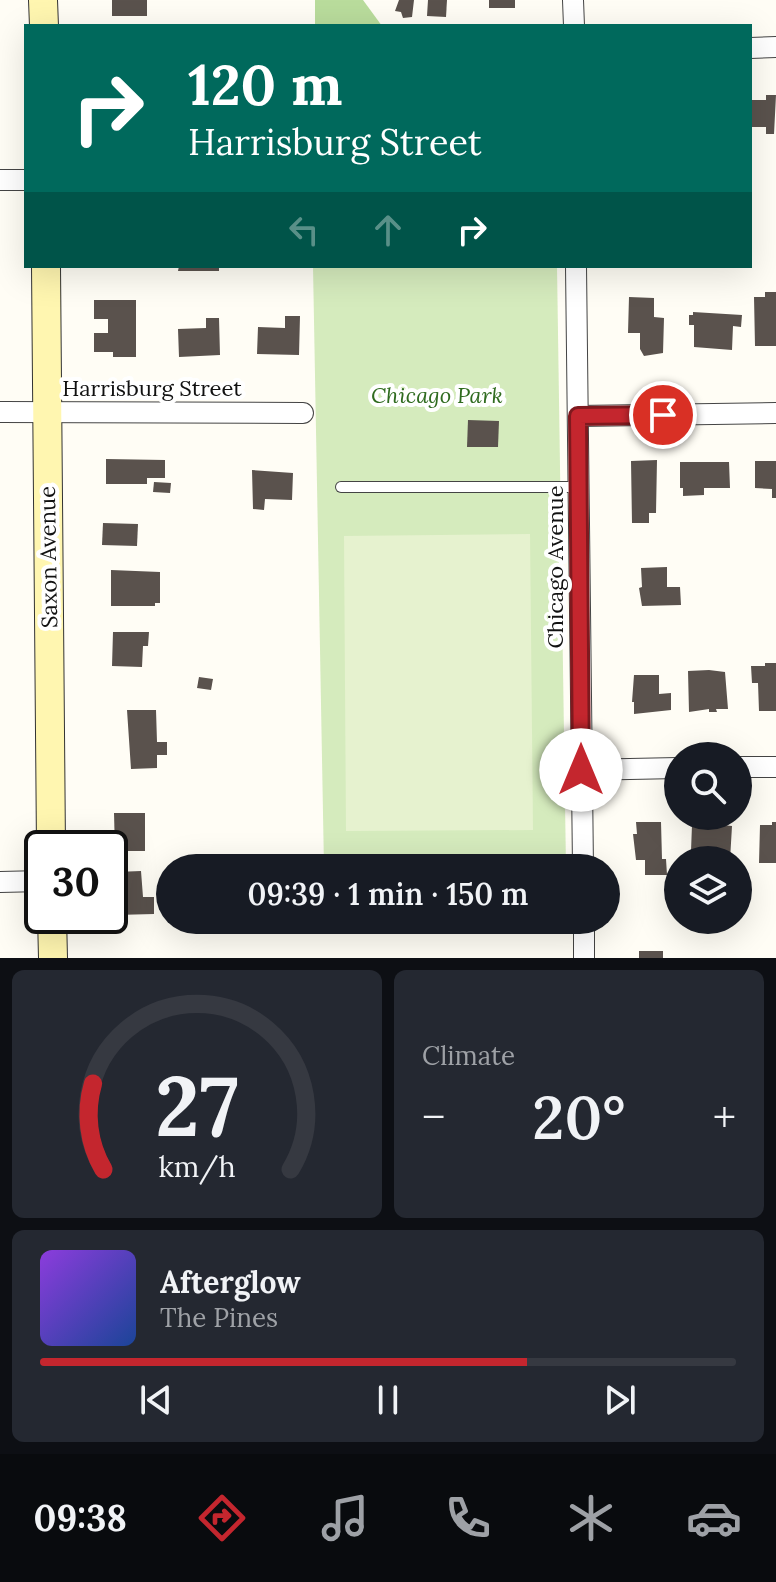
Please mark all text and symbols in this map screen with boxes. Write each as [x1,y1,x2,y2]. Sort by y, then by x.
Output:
text: 120 m [188,49,342,120]
icon: right [56,56,160,160]
text: Harrisburg Street [188,119,482,165]
icon: left [282,208,326,252]
icon: ahead [366,208,410,252]
icon: right [450,208,494,252]
street label: Harrisburg Street [62,374,242,402]
park label: Chicago Park [371,381,503,409]
pin [629,381,697,449]
icon: arrive [641,393,685,437]
street label: Chicago Avenue [541,485,569,649]
street label: Saxon Avenue [33,486,63,628]
position arrow [539,728,623,812]
map controls [664,742,752,934]
button: search [664,742,752,830]
speed limit sign: 30 [24,830,128,934]
button: layers [664,846,752,934]
text: 09:39 · 1 min · 150 m [248,875,528,913]
text: Climate [422,1039,515,1072]
text: 27 [155,1052,239,1159]
text: 20° [532,1079,626,1155]
text: − [422,1089,445,1145]
text: + [713,1089,736,1145]
text: km/h [158,1148,236,1185]
text: Afterglow [160,1263,301,1301]
text: The Pines [160,1301,278,1334]
icon: previous [134,1378,178,1422]
icon: pause [366,1378,410,1422]
icon: next [598,1378,642,1422]
icon: directions [194,1490,250,1546]
icon: music [317,1490,373,1546]
icon: phone [440,1490,496,1546]
icon: climate [563,1490,619,1546]
icon: car [686,1490,742,1546]
text: 09:38 [34,1495,127,1541]

